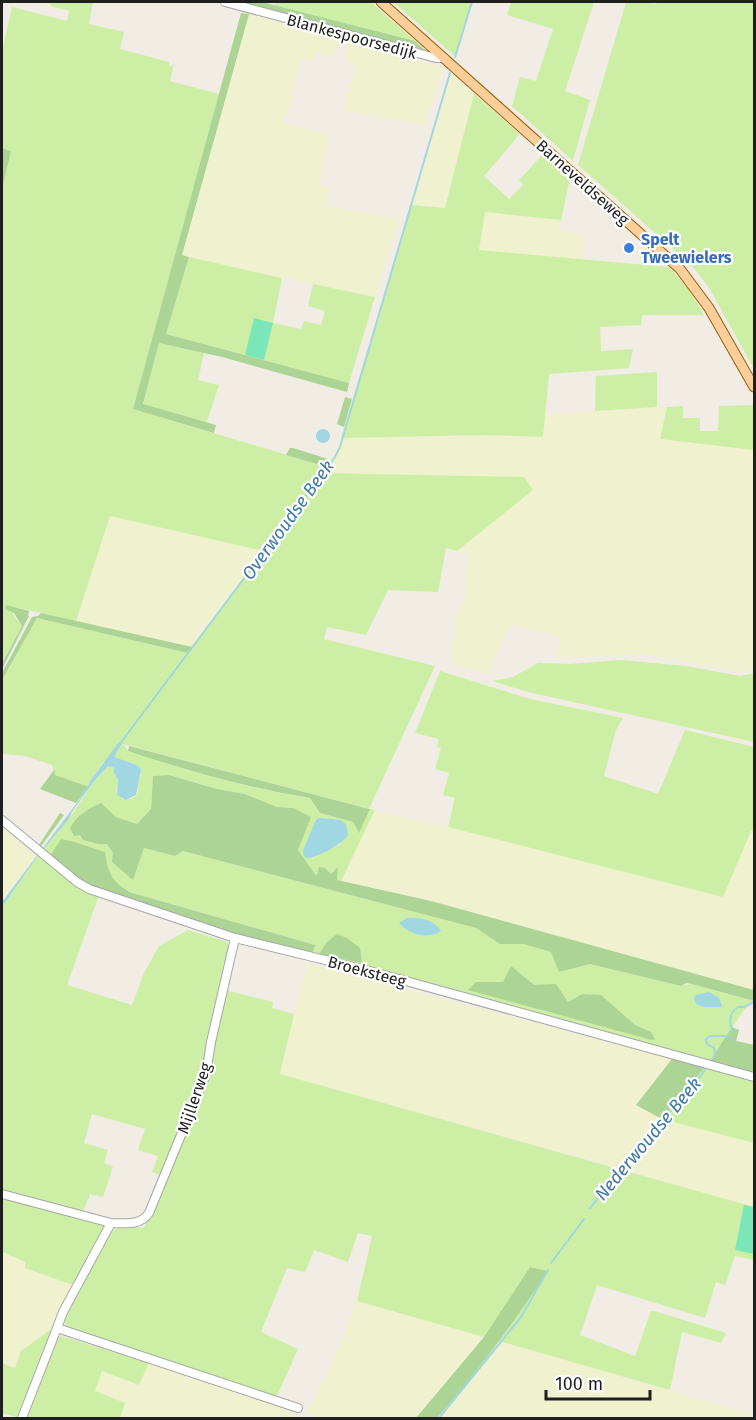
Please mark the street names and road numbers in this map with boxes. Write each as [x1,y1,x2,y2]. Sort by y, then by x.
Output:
street label: Blankespoorsedijk [285,10,420,63]
street label: Barneveldseweg [532,136,633,229]
street label: Broeksteeg [326,952,409,991]
street label: Mijllerweg [173,1059,216,1136]

